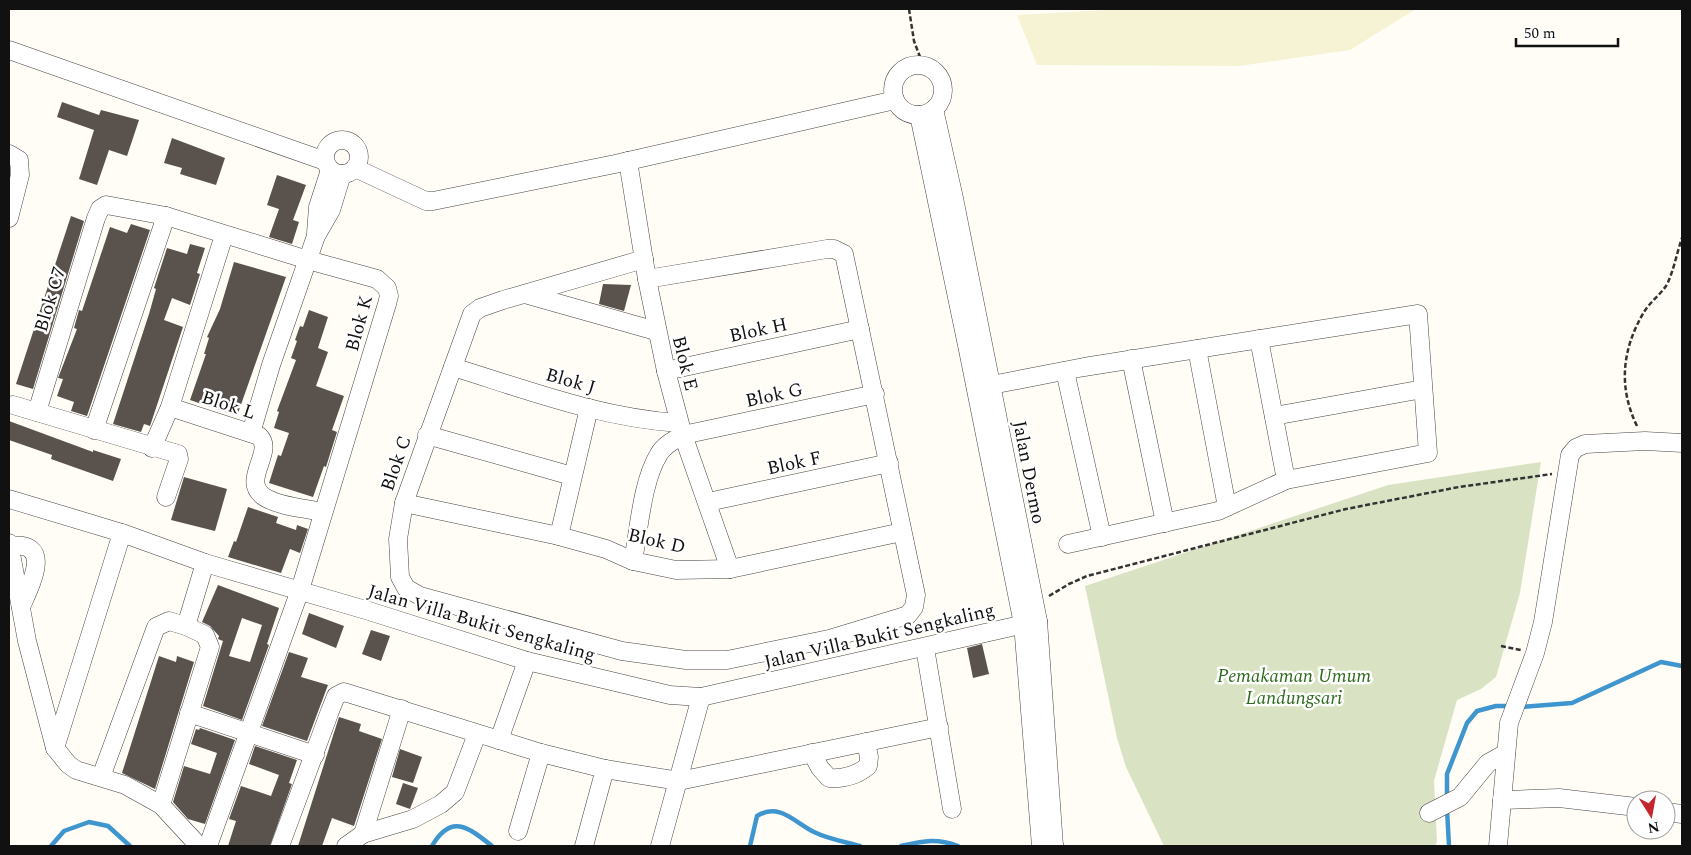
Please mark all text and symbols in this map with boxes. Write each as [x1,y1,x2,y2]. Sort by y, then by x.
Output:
scale bar [1516,15,1618,47]
text: 50 m [1524,22,1556,45]
street label: Blok C7 [27,263,74,336]
street label: Blok K [338,292,381,355]
street label: Blok H [726,310,790,351]
street label: Blok E [664,333,705,394]
street label: Blok J [542,360,599,402]
street label: Blok G [743,375,806,416]
street label: Blok L [198,383,259,428]
street label: Jalan Dermo [1004,418,1053,526]
street label: Blok C [373,432,419,495]
street label: Blok F [764,444,824,483]
street label: Blok D [625,521,688,562]
street label: Jalan Villa Bukit Sengkaling [364,577,599,670]
street label: Jalan Villa Bukit Sengkaling [761,596,998,677]
park label: Pemakaman Umum Landungsari [1217,662,1371,713]
north arrow [1626,790,1676,840]
text: N [1646,816,1661,839]

